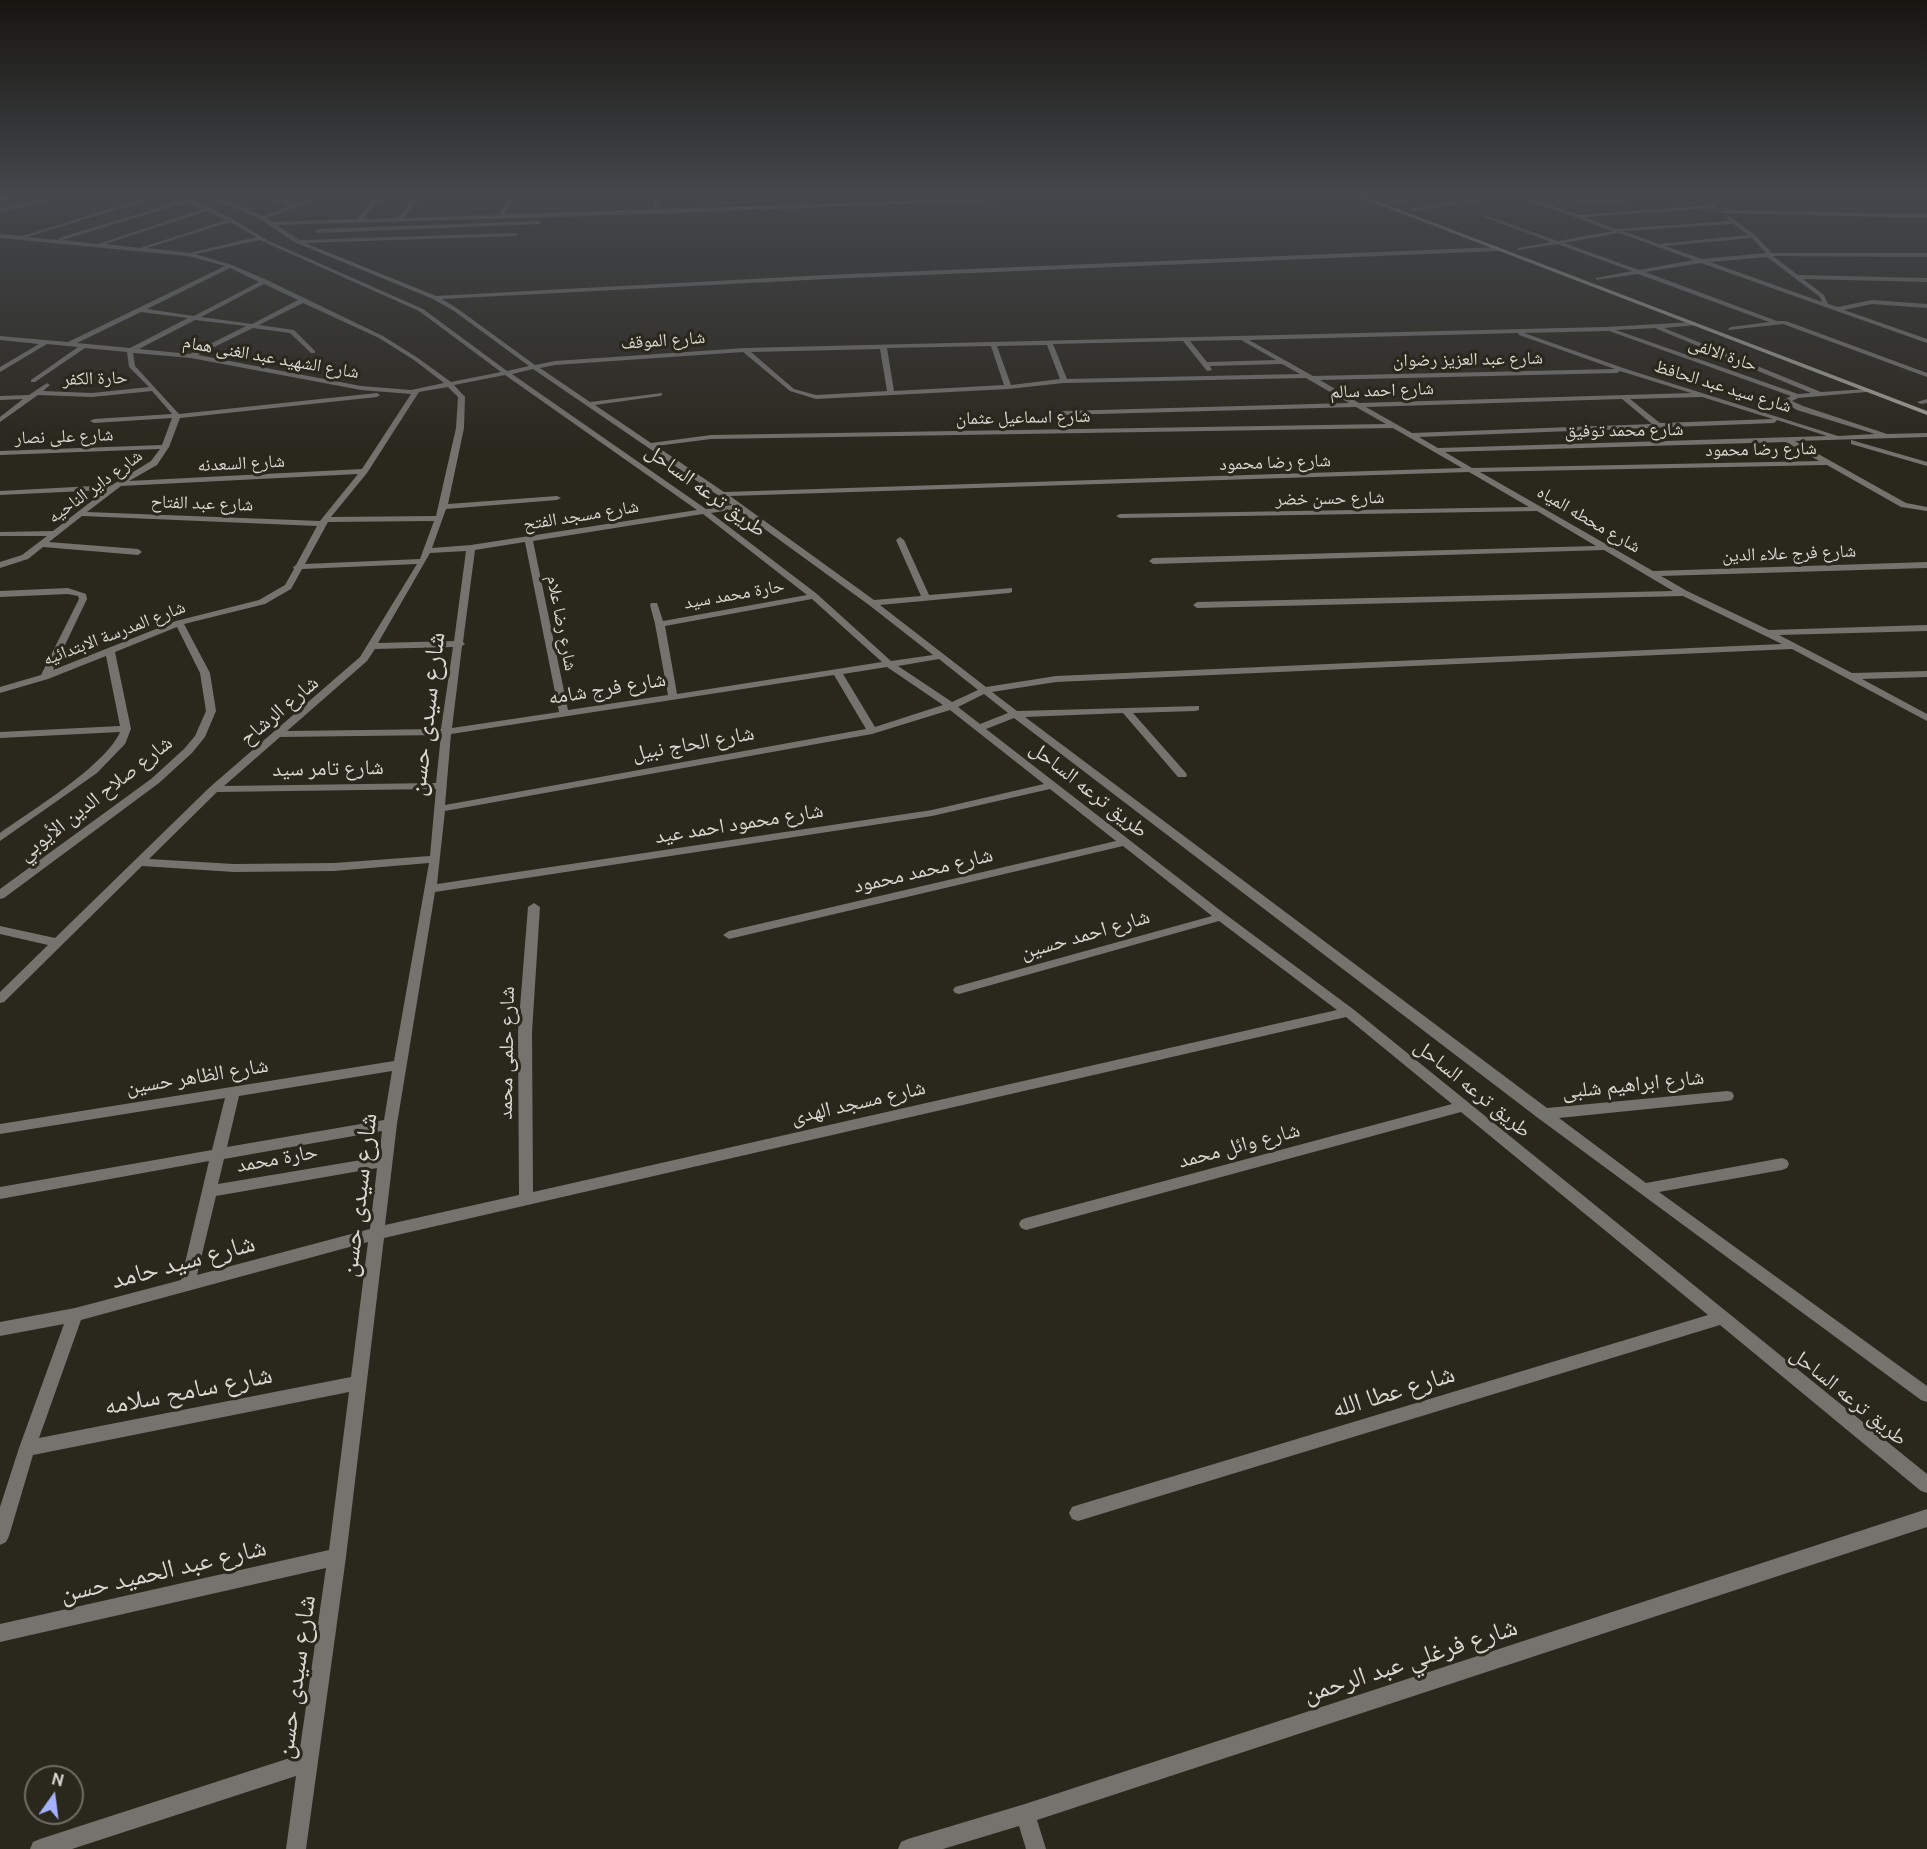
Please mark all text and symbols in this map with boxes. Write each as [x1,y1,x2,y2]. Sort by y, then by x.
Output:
street label: شارع الموقف [620,326,706,354]
street label: شارع الشهيد عبد الغنى همام [181,331,361,383]
street label: حارة الالفى [1686,332,1760,376]
street label: شارع عبد العزيز رضوان [1393,347,1543,371]
street label: شارع سيد عبد الحافظ [1652,355,1794,417]
street label: حارة الكفر [62,366,128,390]
street label: شارع احمد سالم [1330,377,1434,403]
street label: شارع اسماعيل عثمان [955,405,1091,429]
street label: شارع محمد توفيق [1564,418,1684,442]
street label: شارع على نصار [14,423,114,449]
street label: شارع رضا محمود [1705,437,1817,461]
street label: طريق ترعه الساحل [641,438,771,542]
street label: شارع داير الناحيه [44,444,146,528]
street label: شارع رضا محمود [1219,449,1331,475]
street label: شارع السعدنه [197,450,285,476]
street label: شارع محطه المياه [1533,481,1645,557]
street label: شارع حسن خضر [1275,486,1385,510]
street label: شارع عبد الفتاح [150,490,254,516]
street label: شارع مسجد الفتح [522,495,640,535]
street label: شارع فرج علاء الدين [1722,540,1856,566]
street label: شارع رضا علام [542,573,582,673]
street label: حارة محمد سيد [682,575,786,613]
street label: شارع المدرسة الابتدائيه [40,596,188,670]
street label: شارع سيدى حسن [400,630,452,798]
street label: شارع فرج شامه [547,666,667,710]
street label: شارع الرشاح [234,670,324,750]
street label: شارع الحاج نبيل [630,720,756,766]
street label: شارع صلاح الدين الأيوبي [13,730,177,866]
street label: طريق ترعه الساحل [1025,735,1153,843]
street label: شارع تامر سيد [272,754,384,782]
street label: شارع محمود احمد عيد [653,797,825,849]
street label: شارع محمد محمود [851,842,995,898]
street label: شارع احمد حسين [1017,903,1153,965]
street label: شارع حلمى محمد [492,986,520,1120]
street label: طريق ترعه الساحل [1410,1033,1536,1143]
street label: شارع الظاهر حسين [124,1052,270,1100]
street label: شارع ابراهيم شلبى [1561,1064,1705,1104]
street label: شارع مسجد الهدى [788,1074,928,1130]
street label: شارع سيدى حسن [332,1111,384,1279]
street label: شارع وائل محمد [1175,1117,1303,1173]
street label: حارة محمد [234,1138,320,1178]
street label: شارع سيد حامد [108,1227,258,1295]
street label: طريق ترعه الساحل [1786,1341,1912,1451]
street label: شارع عطا الله [1328,1357,1458,1425]
street label: شارع سامح سلامه [101,1358,275,1422]
street label: شارع عبد الحميد حسن [57,1531,269,1609]
street label: شارع سيدى حسن [268,1593,322,1761]
street label: شارع فرغلي عبد الرحمن [1299,1611,1521,1709]
north arrow [24,1765,84,1825]
text: N [50,1769,66,1790]

